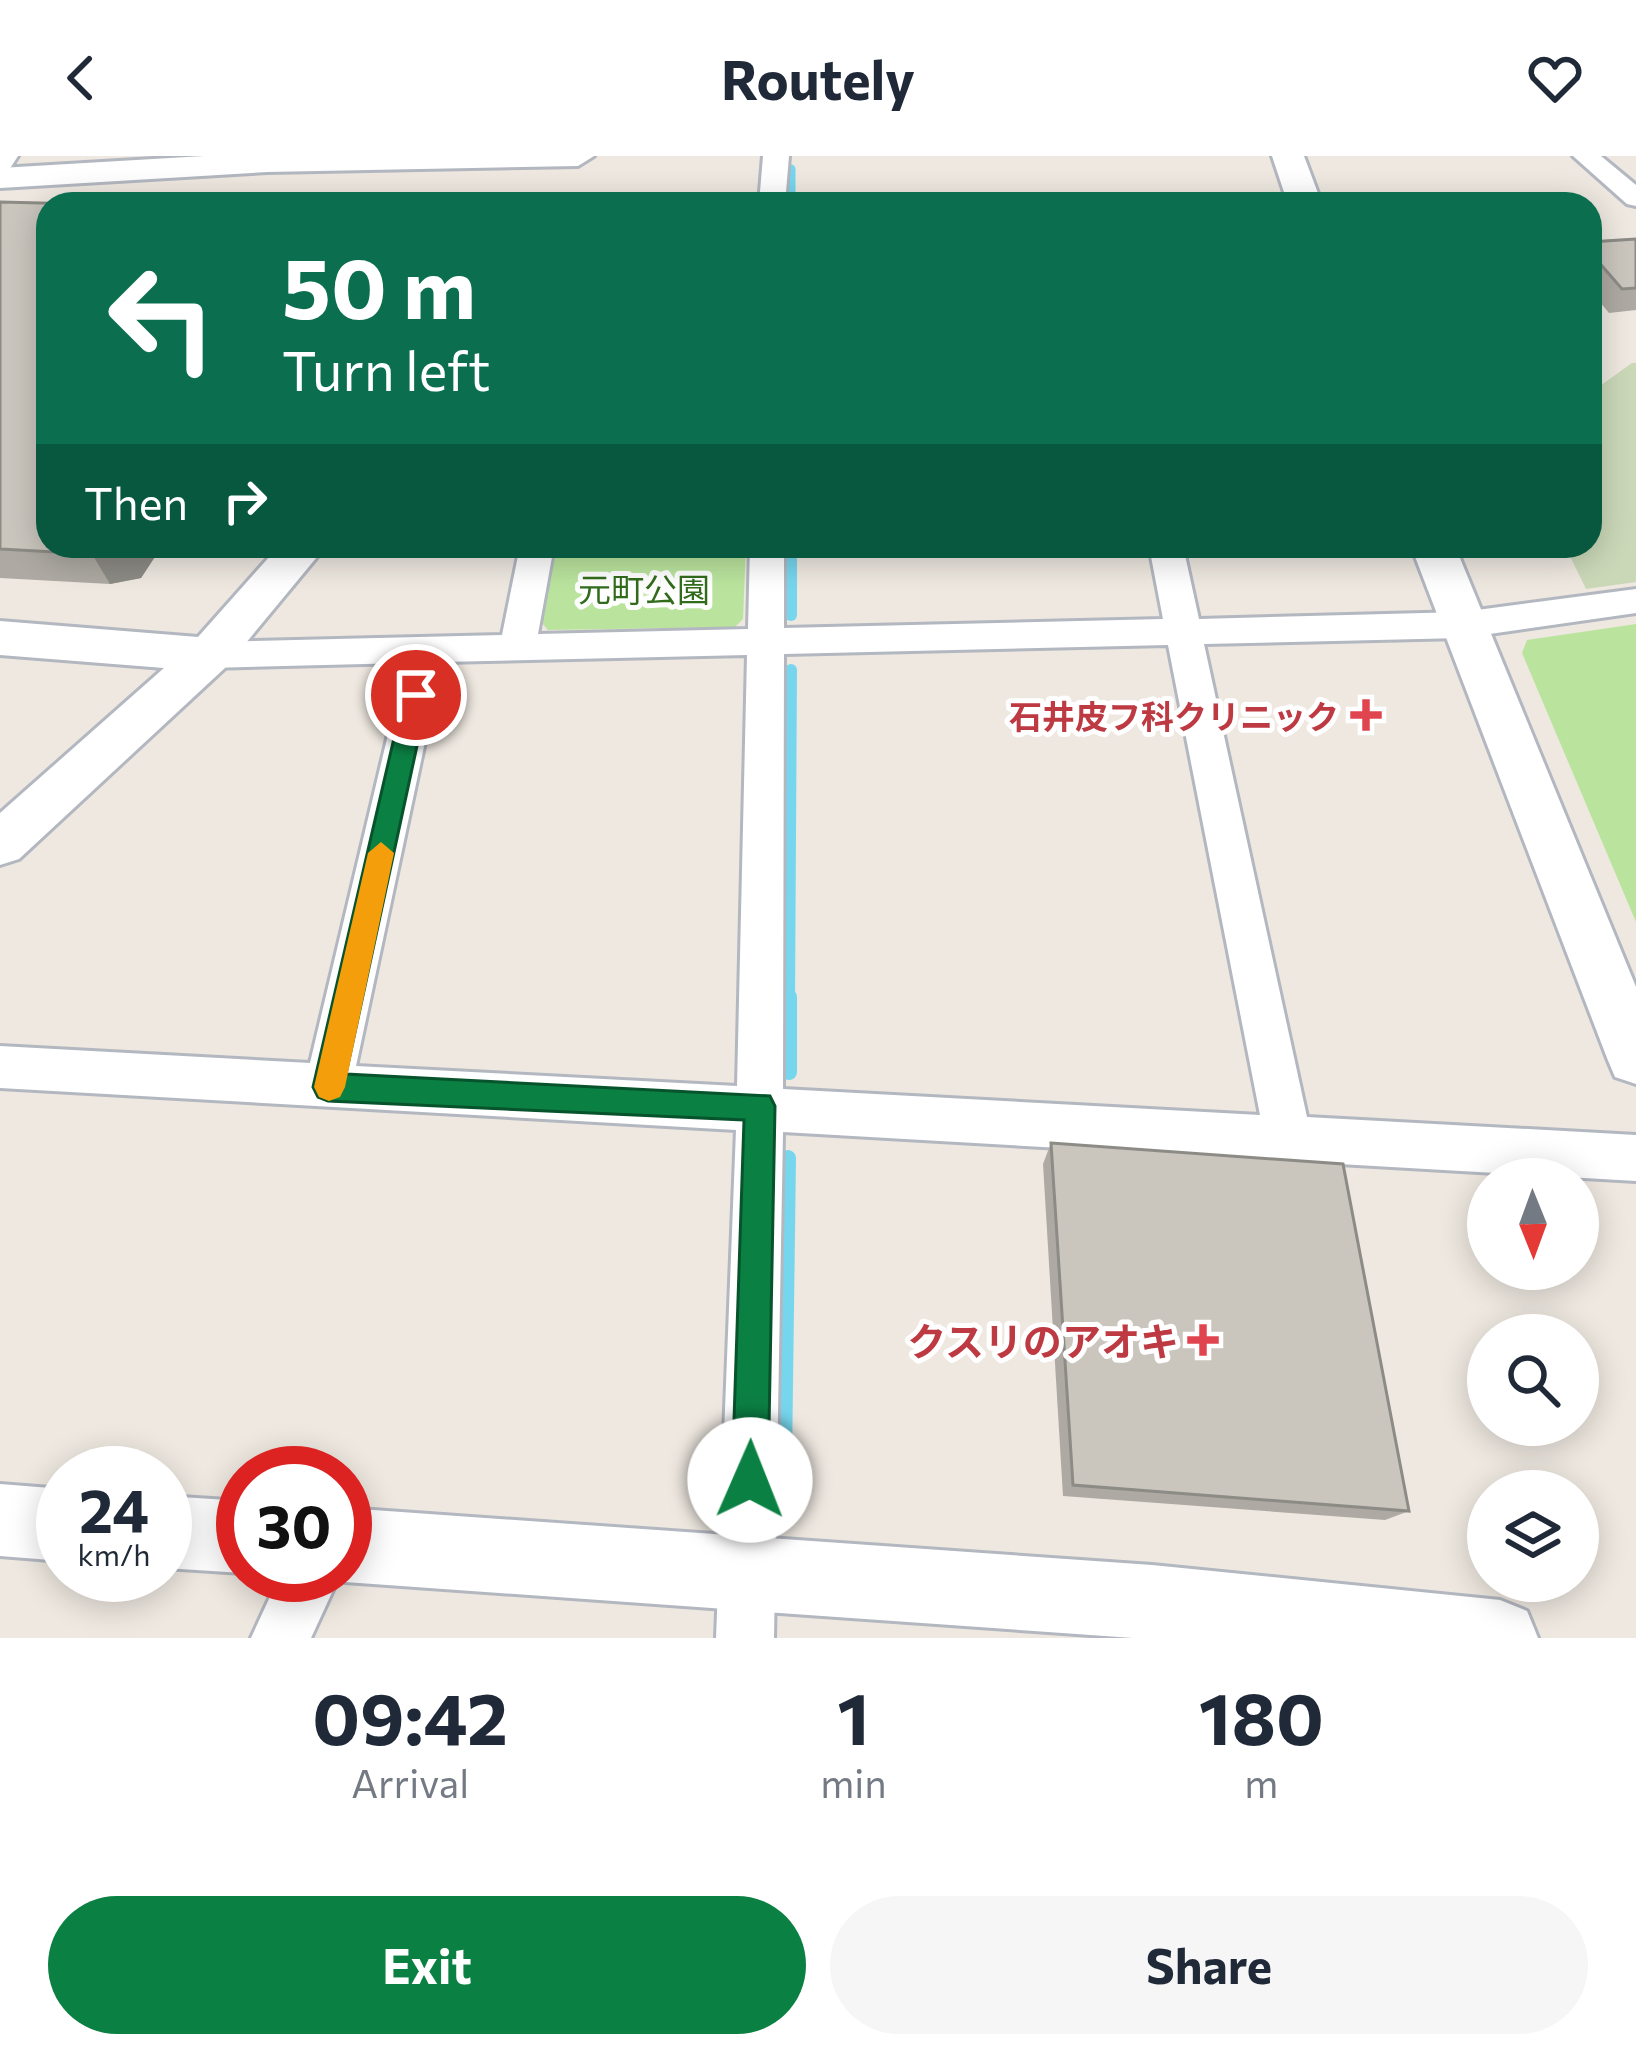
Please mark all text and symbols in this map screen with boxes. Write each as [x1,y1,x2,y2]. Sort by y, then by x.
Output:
icon: back [48,45,114,111]
text: Routely [721,45,915,111]
icon: heart [1522,45,1588,111]
text: 50 m [282,234,476,336]
icon: left [84,240,240,396]
text: Turn left [282,336,490,402]
icon: right [212,468,278,534]
text: Then [84,474,188,529]
park label: 元町公園 [578,568,710,609]
pin [365,644,467,746]
icon: arrive [383,662,449,728]
place label: 石井皮フ科クリニック [1009,695,1339,736]
marker: 石井皮フ科クリニック [1350,699,1382,731]
north arrow [1467,1158,1599,1290]
map controls [1467,1158,1599,1602]
button: search [1467,1314,1599,1446]
place label: クスリのアオキ [907,1316,1179,1364]
marker: クスリのアオキ [1190,1327,1216,1353]
position arrow [687,1417,813,1543]
speed limit sign: 30 [216,1446,372,1602]
button: layers [1467,1470,1599,1602]
text: 24 [79,1472,149,1545]
text: km/h [78,1535,150,1572]
text: 09:42 [312,1672,508,1760]
text: 1 [837,1672,870,1760]
text: 180 [1199,1672,1324,1760]
text: Arrival [351,1758,469,1806]
text: min [820,1758,887,1806]
text: m [1244,1758,1278,1806]
button: Exit [48,1896,806,2034]
button: Share [830,1896,1588,2034]

